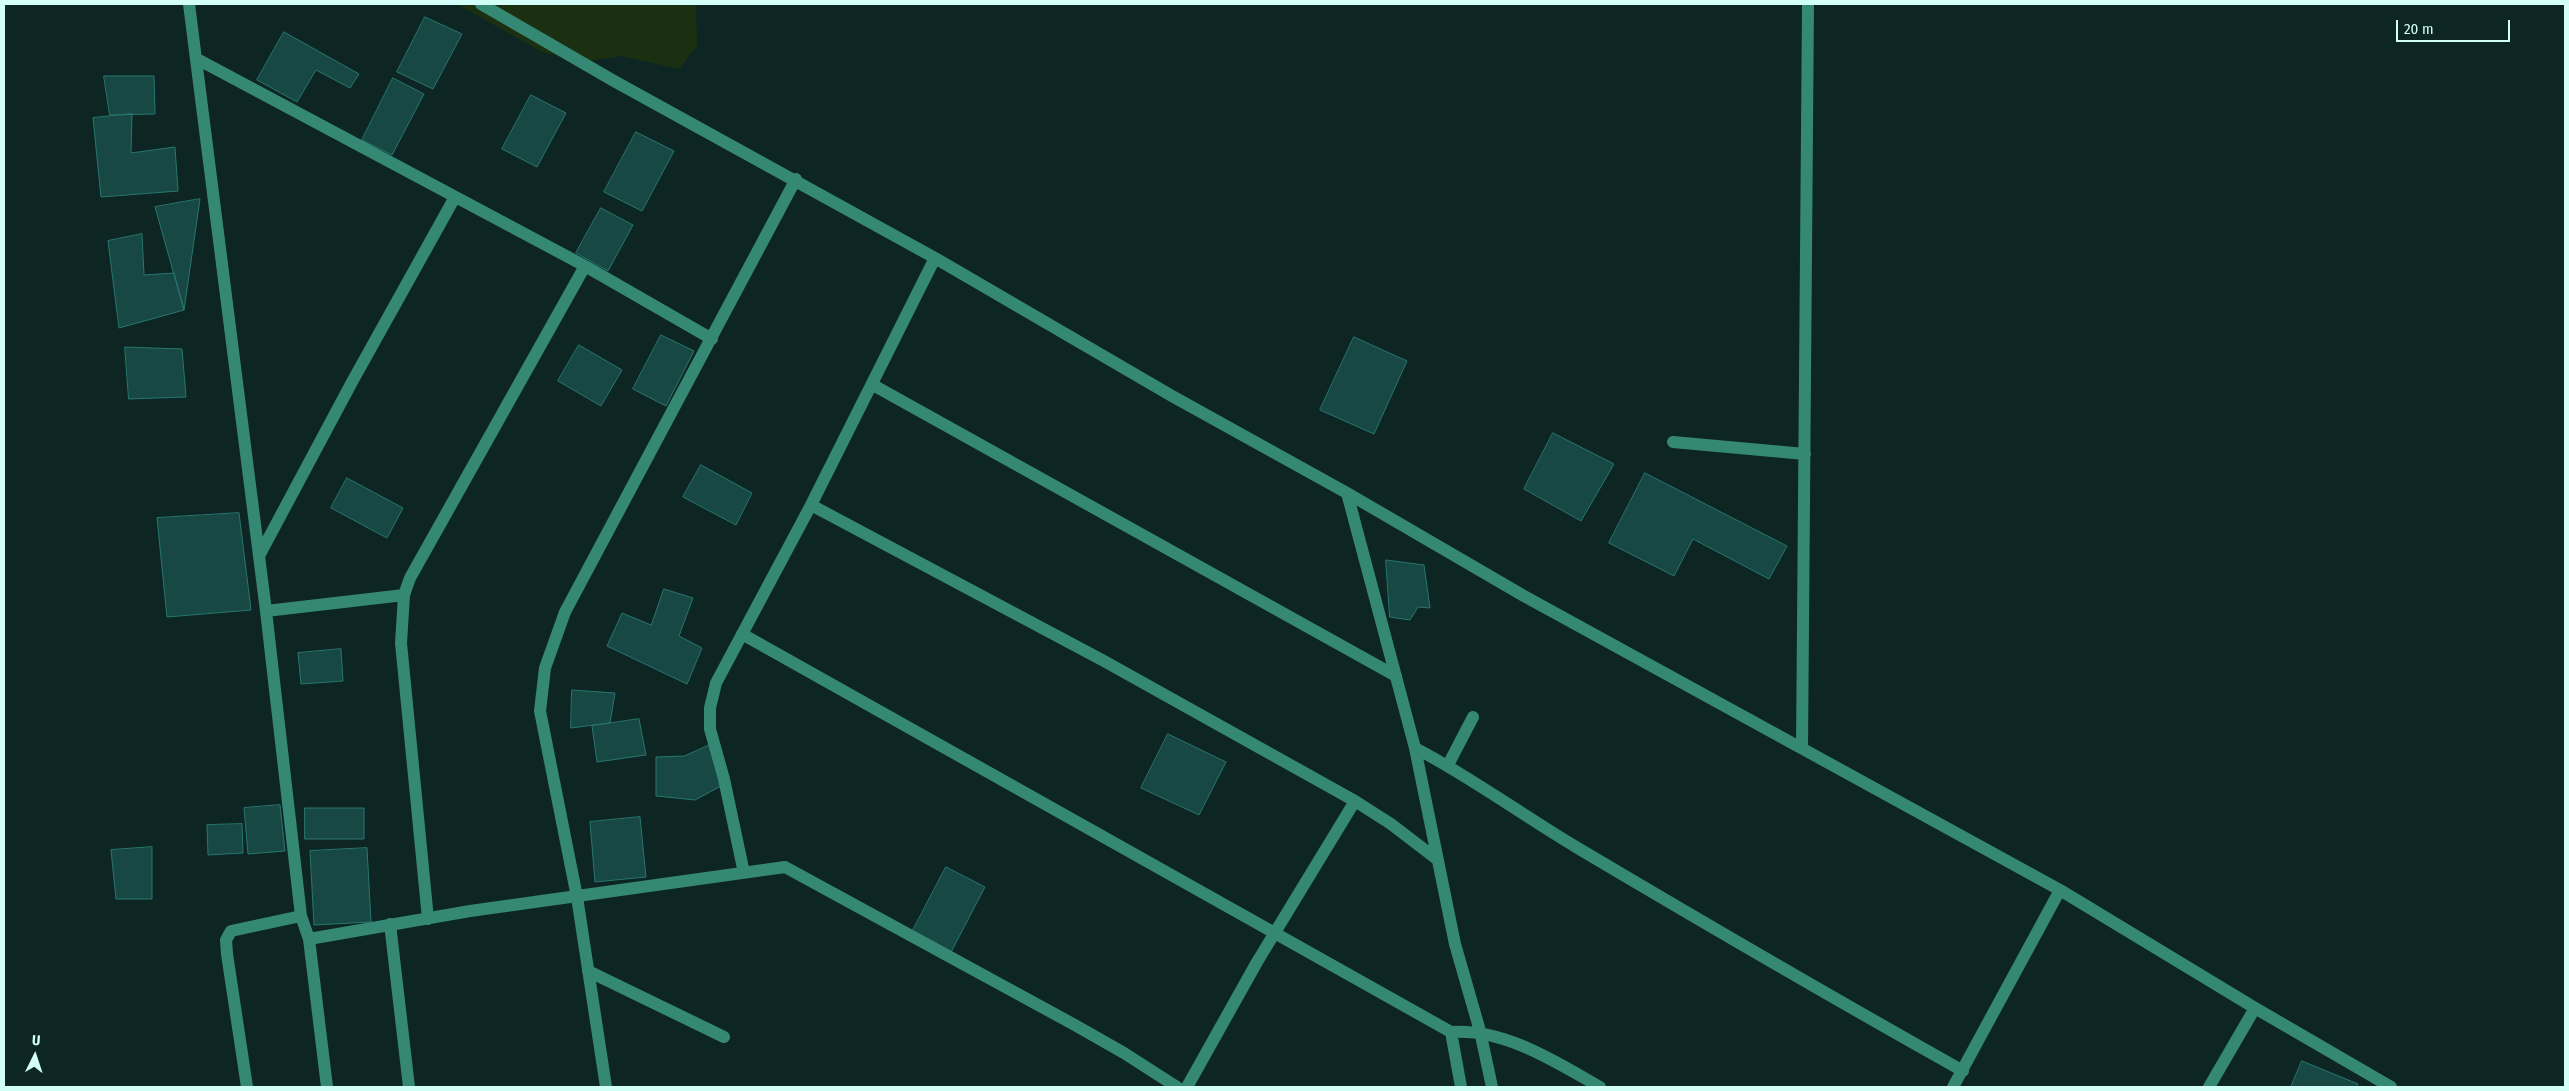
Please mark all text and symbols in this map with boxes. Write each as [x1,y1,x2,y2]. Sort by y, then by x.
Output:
scale bar [2399,10,2513,42]
text: 20 m [2404,20,2434,38]
north arrow [10,1031,60,1081]
text: U [31,1032,41,1049]

